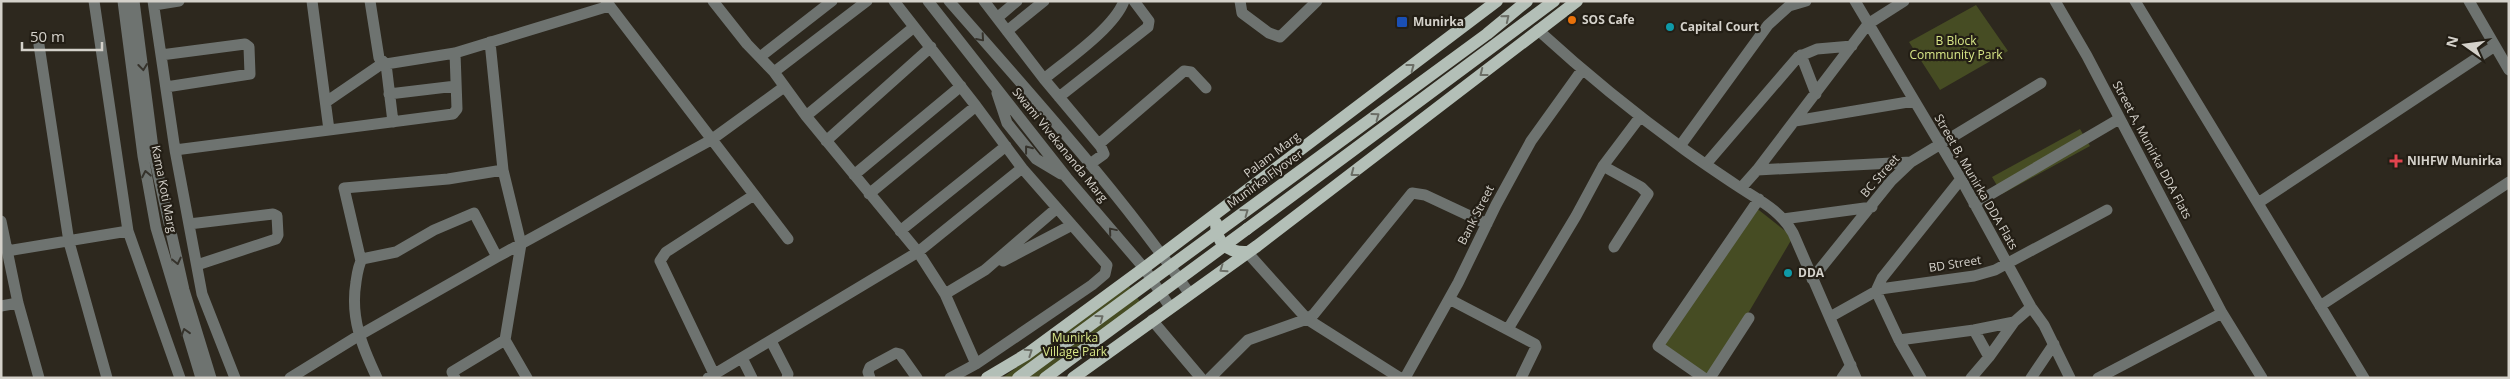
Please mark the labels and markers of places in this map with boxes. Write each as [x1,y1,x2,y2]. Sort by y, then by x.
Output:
place label: SOS Cafe [1582,11,1635,28]
place label: Munirka [1413,13,1464,30]
marker: SOS Cafe [1566,14,1578,26]
marker: Munirka [1395,15,1409,29]
place label: Capital Court [1680,18,1759,35]
marker: Capital Court [1664,21,1676,33]
place label: NIHFW Munirka [2407,152,2502,169]
marker: NIHFW Munirka [2389,154,2403,168]
place label: DDA [1798,264,1825,281]
marker: DDA [1782,267,1794,279]

